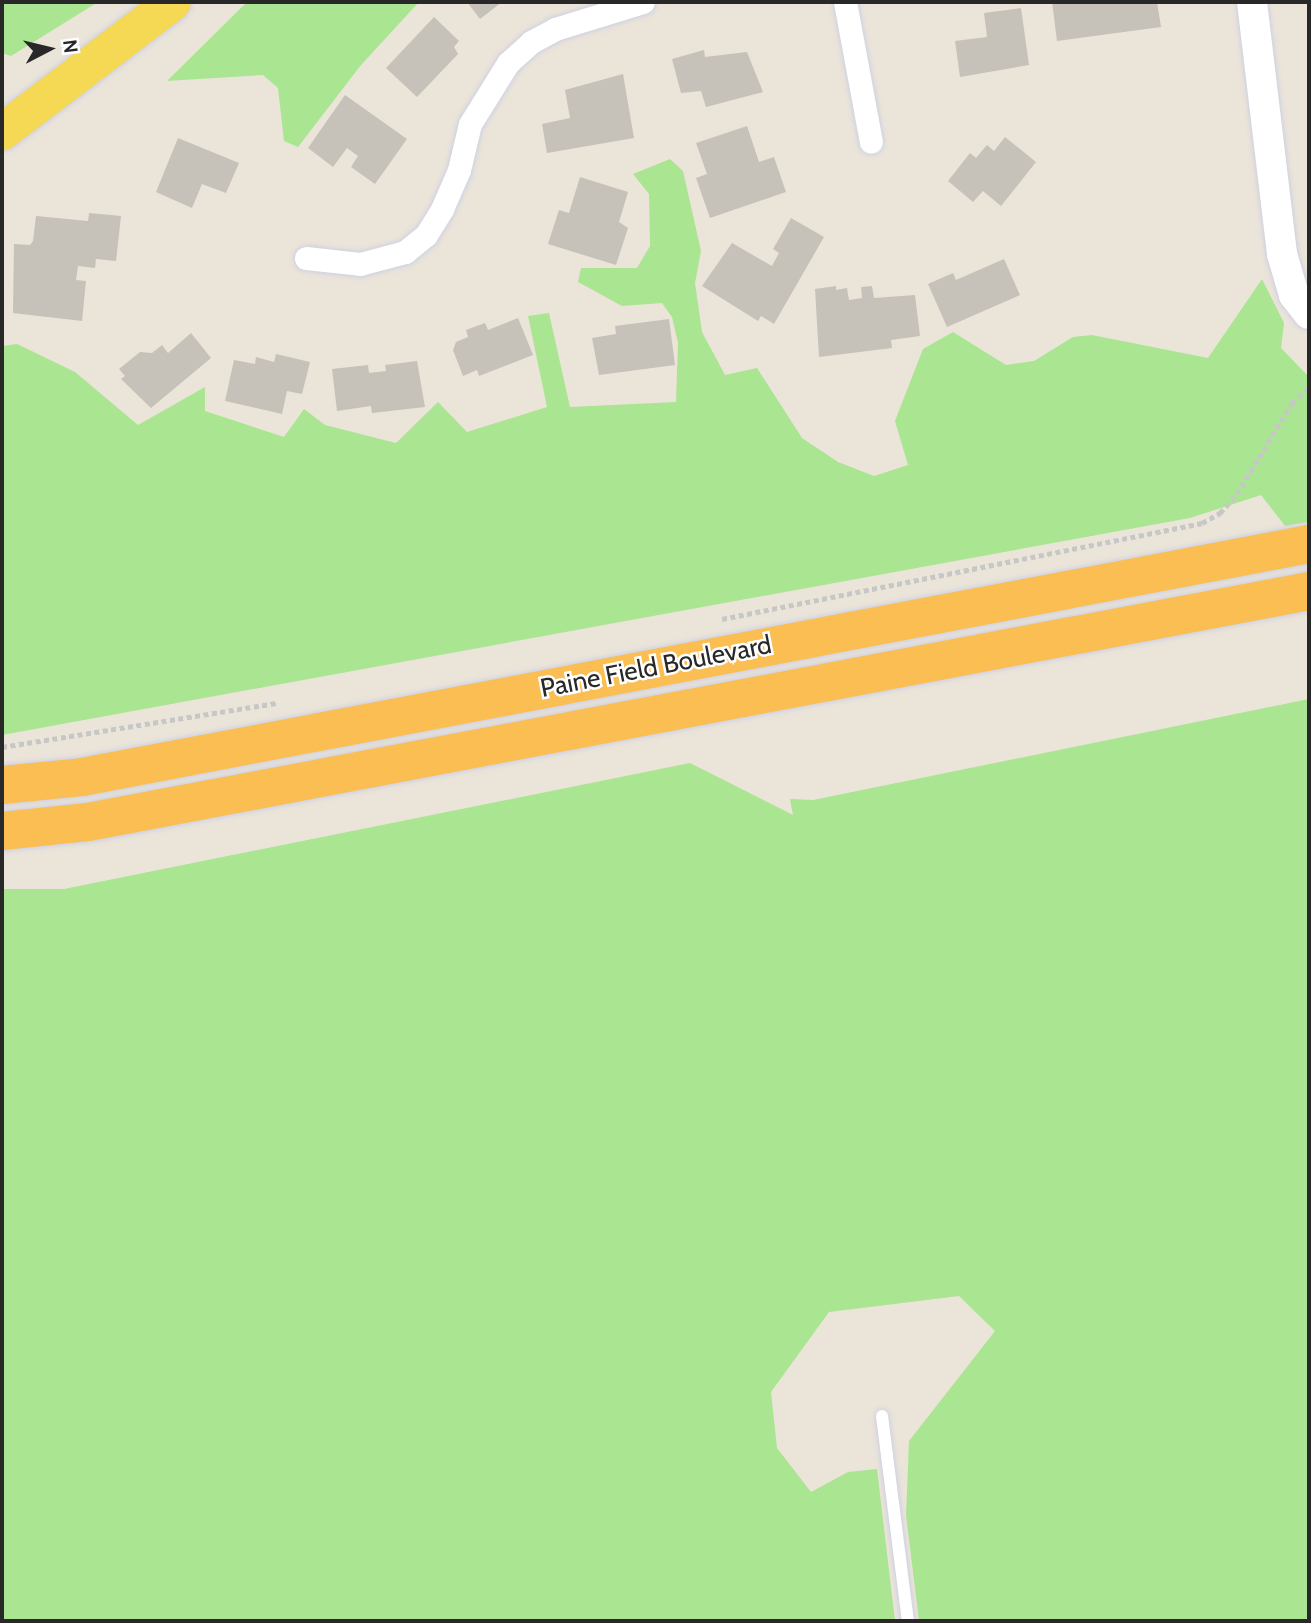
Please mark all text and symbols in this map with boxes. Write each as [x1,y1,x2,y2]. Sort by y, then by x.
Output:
north arrow [14,14,84,84]
text: N [58,38,83,54]
street label: Paine Field Boulevard [538,629,774,705]

